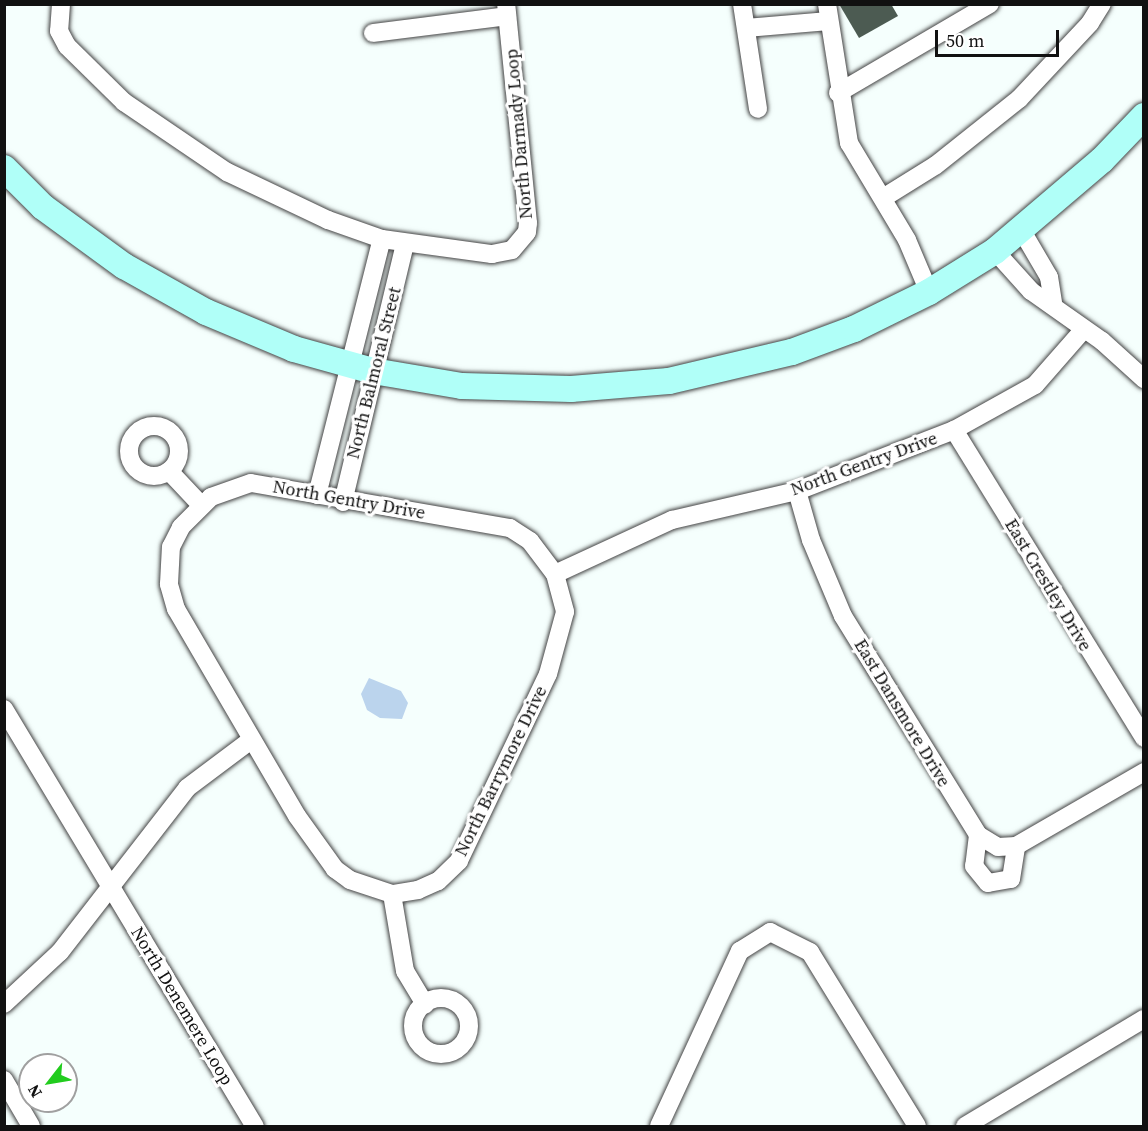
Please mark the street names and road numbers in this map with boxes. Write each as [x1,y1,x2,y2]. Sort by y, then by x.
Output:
street label: North Darmady Loop [501,48,537,220]
street label: North Balmoral Street [342,285,406,461]
street label: North Gentry Drive [788,427,940,501]
street label: North Gentry Drive [271,476,427,524]
street label: East Crestley Drive [1000,515,1096,655]
street label: East Dansmore Drive [849,635,955,791]
street label: North Barrymore Drive [450,682,552,860]
street label: North Denemere Loop [126,923,238,1089]

